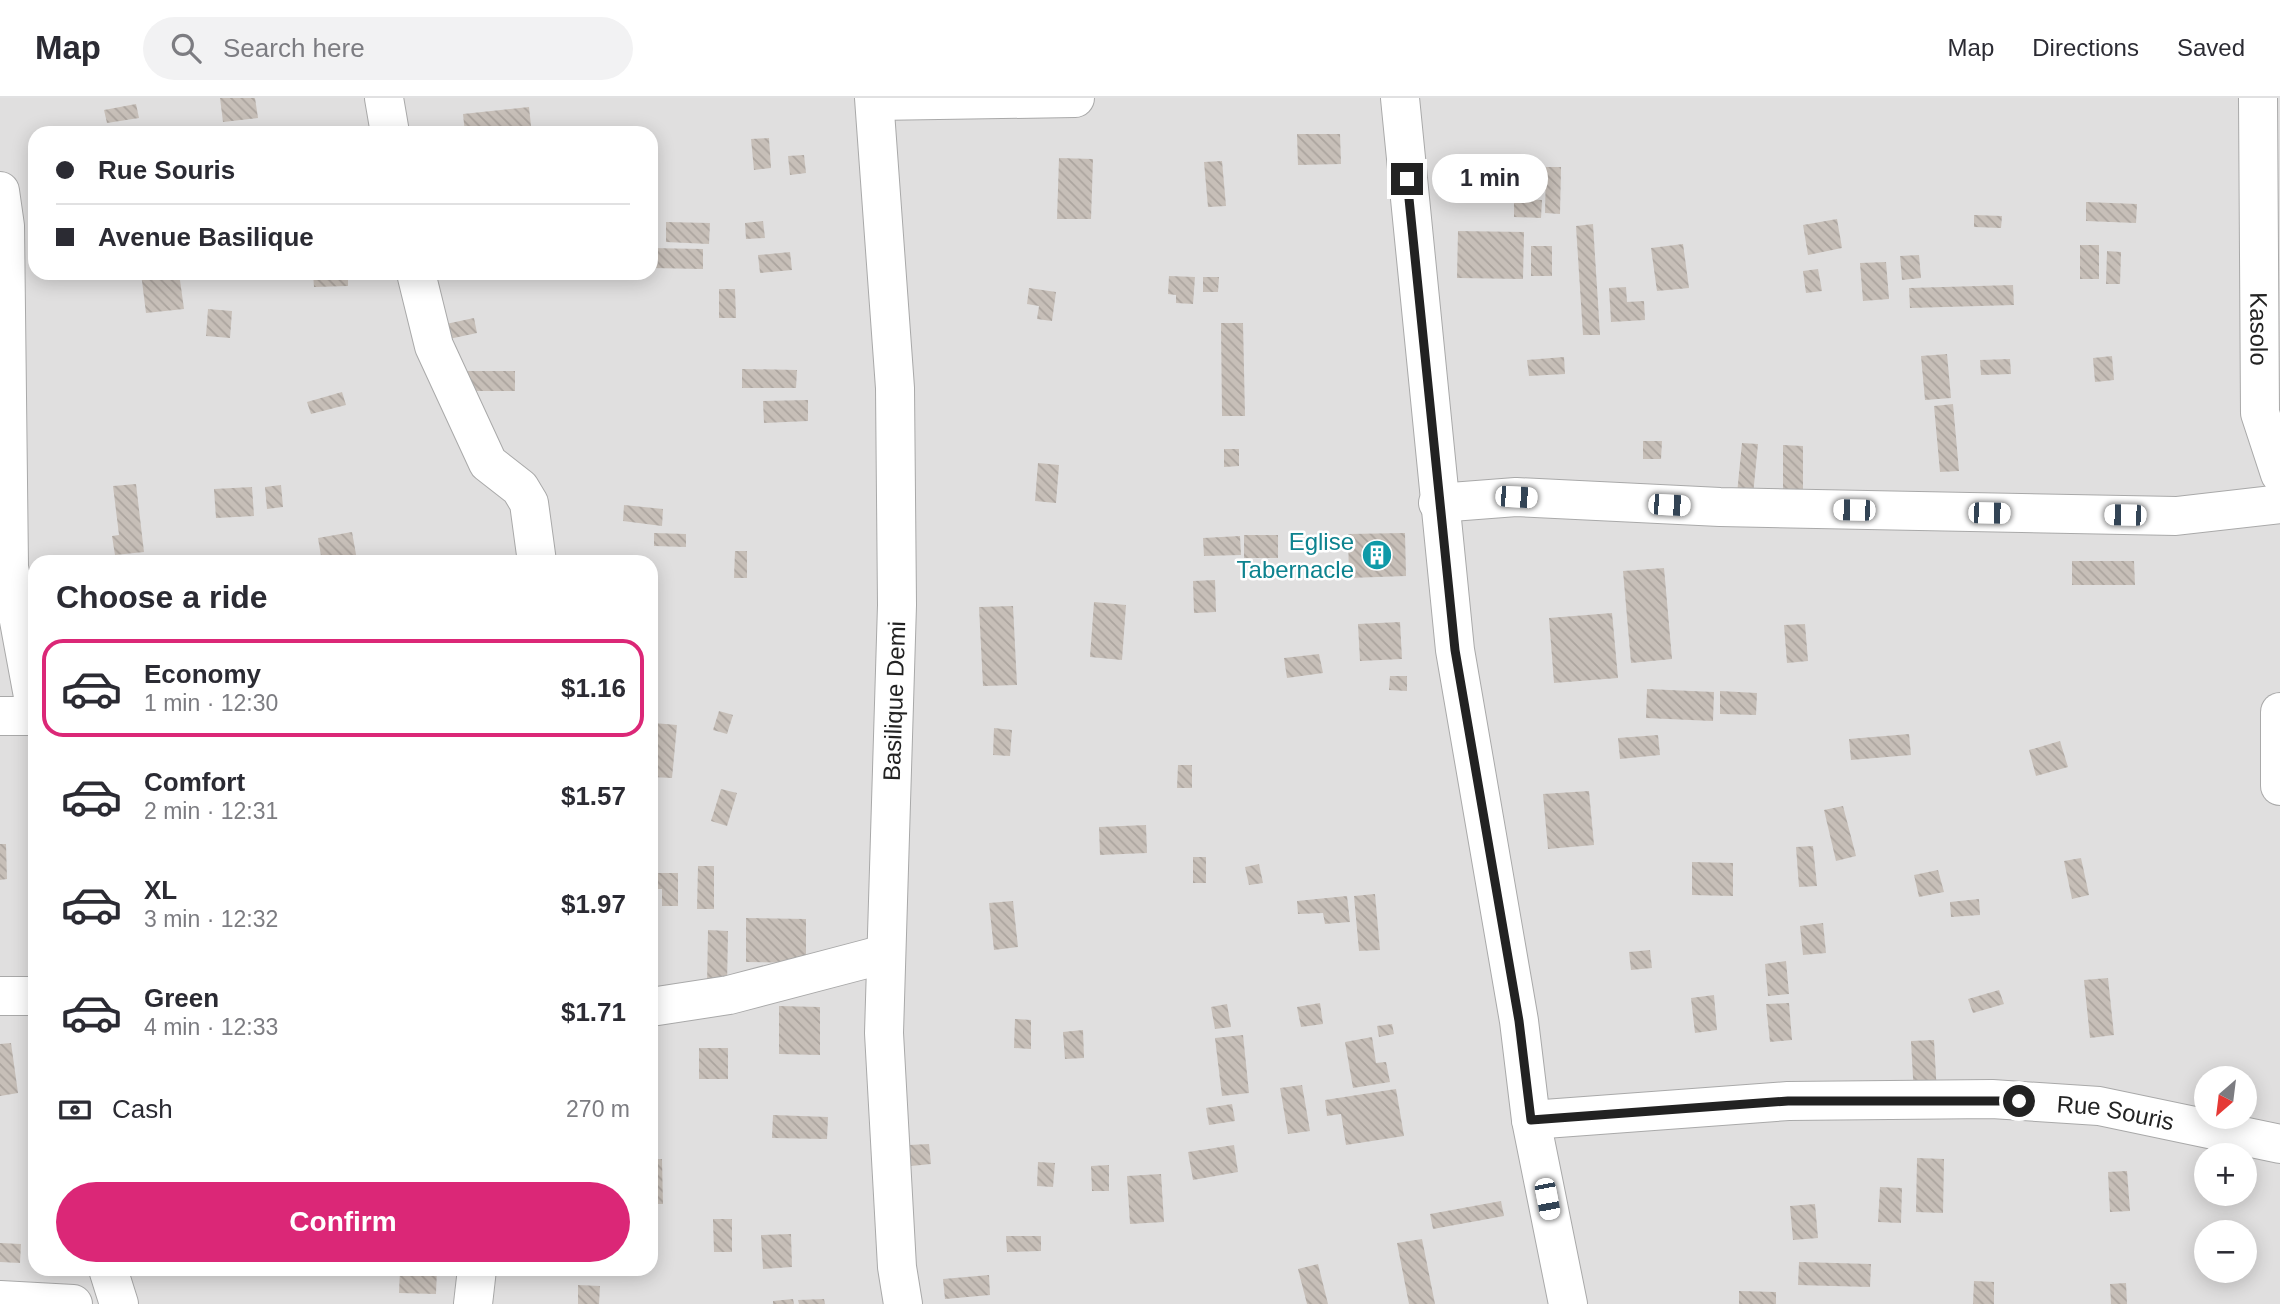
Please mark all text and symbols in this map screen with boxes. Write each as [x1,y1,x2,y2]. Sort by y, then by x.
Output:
search box [143,17,633,80]
text: Map [35,29,101,66]
icon: search [167,29,205,67]
text: Search here [223,33,365,63]
text: Map [1948,34,1994,61]
text: Directions [2032,34,2139,61]
text: Saved [2177,34,2245,61]
callout: 1 min [1432,154,1547,204]
text: Rue Souris [98,155,235,185]
route end [1391,163,1423,195]
text: 1 min [1460,165,1520,191]
text: Avenue Basilique [98,222,314,252]
street label: Kasolo [2246,292,2273,366]
car [1495,485,1538,509]
car [1648,493,1691,517]
car [1833,499,1876,521]
car [1968,502,2011,524]
car [2104,504,2147,526]
place label: Eglise Tabernacle [1237,528,1354,583]
building icon: Eglise Tabernacle [1360,538,1394,572]
text: Choose a ride [56,579,268,615]
street label: Basilique Demi [878,621,910,781]
icon: car [60,657,123,720]
text: Economy [144,659,261,689]
text: $1.16 [561,673,626,703]
text: 1 min · 12:30 [144,690,278,716]
icon: car [60,765,123,828]
text: Comfort [144,767,245,797]
text: $1.57 [561,781,626,811]
text: 2 min · 12:31 [144,798,278,824]
icon: car [60,873,123,936]
text: XL [144,875,177,905]
text: $1.97 [561,889,626,919]
text: 3 min · 12:32 [144,906,278,932]
icon: car [60,981,123,1044]
text: Green [144,983,219,1013]
text: $1.71 [561,997,626,1027]
text: 4 min · 12:33 [144,1014,278,1040]
north arrow [2194,1066,2258,1129]
map controls [2194,1066,2257,1283]
route start [2003,1085,2035,1117]
street label: Rue Souris [2056,1090,2177,1135]
icon: cash [56,1091,94,1129]
text: Cash [112,1094,173,1124]
text: 270 m [566,1096,630,1122]
button: + [2194,1143,2257,1206]
car [1533,1176,1562,1222]
button: Confirm [56,1182,630,1262]
button: − [2194,1220,2257,1283]

